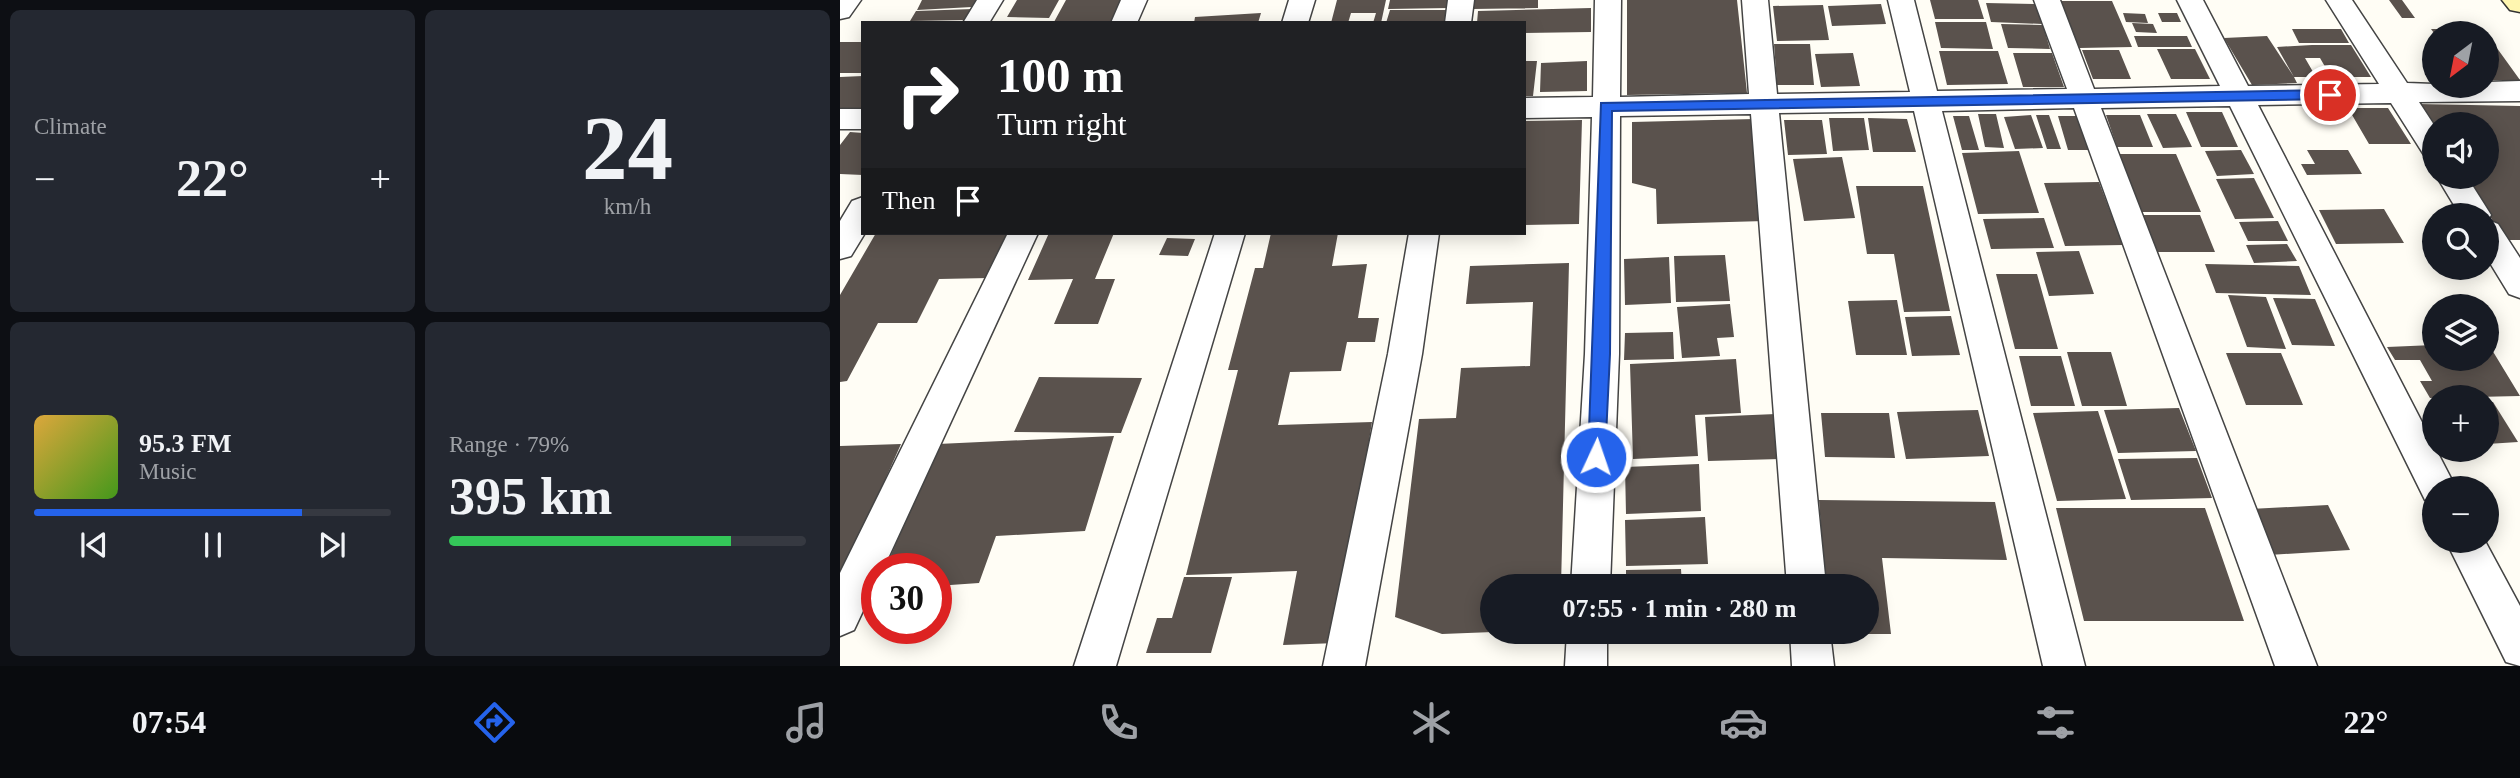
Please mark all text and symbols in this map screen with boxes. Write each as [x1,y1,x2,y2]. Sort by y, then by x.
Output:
north arrow [2422,21,2499,98]
map controls [2422,21,2499,553]
text: 100 m [997,48,1124,103]
icon: right [882,49,973,140]
pin [2300,65,2360,125]
icon: arrive [2311,76,2349,114]
text: 24 [582,98,673,199]
text: Turn right [997,106,1127,142]
button: sound [2422,112,2499,189]
text: Climate [34,114,107,139]
text: 22° [176,150,249,207]
text: − [34,158,55,200]
text: + [370,158,391,200]
icon: arrive [949,182,987,220]
text: Then [882,186,935,215]
text: km/h [604,194,651,219]
button: search [2422,203,2499,280]
button: layers [2422,294,2499,371]
button: + [2422,385,2499,462]
position arrow [1559,420,1633,494]
text: 95.3 FM [139,429,231,458]
text: Range · 79% [449,432,569,457]
text: Music [139,459,197,484]
text: 395 km [449,468,612,525]
button: − [2422,476,2499,553]
icon: previous [75,526,113,564]
icon: pause [194,526,232,564]
icon: next [313,526,351,564]
speed limit sign: 30 [861,553,952,644]
text: 07:55 · 1 min · 280 m [1563,594,1797,623]
icon: directions [470,698,519,747]
icon: music [782,698,831,747]
icon: phone [1094,698,1143,747]
icon: climate [1407,698,1456,747]
icon: car [1719,698,1768,747]
icon: filters [2031,698,2080,747]
text: 07:54 [132,704,206,740]
text: 22° [2344,704,2388,740]

